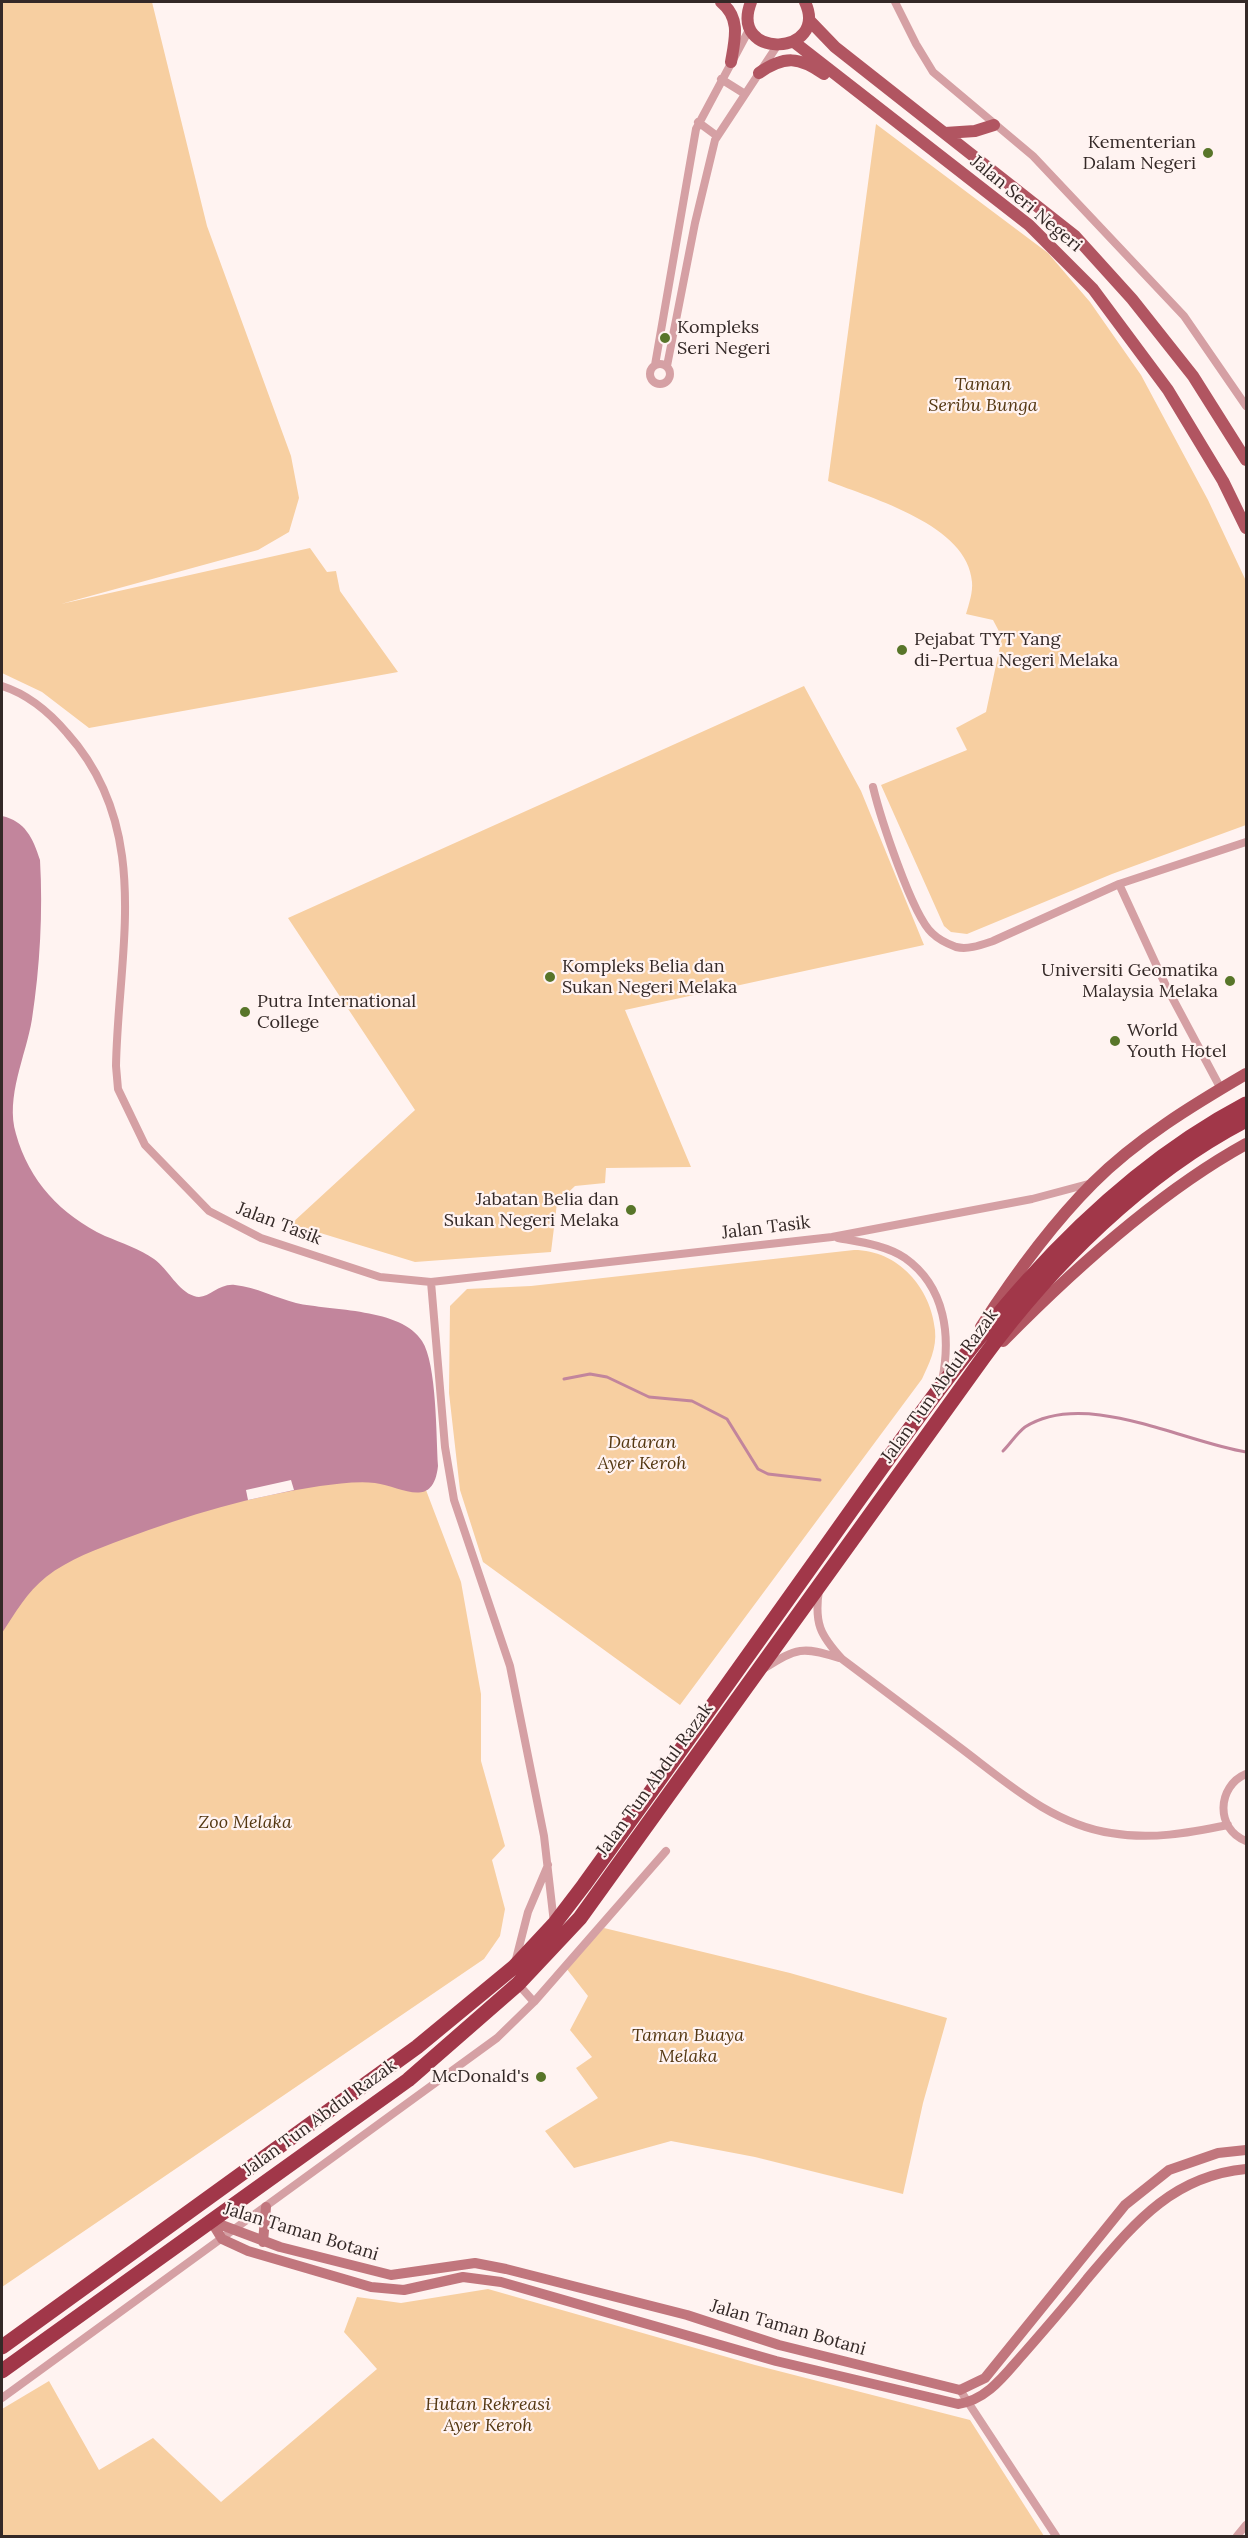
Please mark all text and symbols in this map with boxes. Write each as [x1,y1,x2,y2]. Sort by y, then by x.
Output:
place label: Kementerian Dalam Negeri [1083,132,1196,174]
marker: Kementerian Dalam Negeri [1201,146,1215,160]
street label: Jalan Seri Negeri [966,151,1086,257]
place label: Kompleks Seri Negeri [677,317,770,360]
marker: Kompleks Seri Negeri [658,331,672,345]
park label: Taman Seribu Bunga [928,374,1038,416]
place label: Pejabat TYT Yang di-Pertua Negeri Melaka [914,629,1118,672]
marker: Pejabat TYT Yang di-Pertua Negeri Melaka [895,643,909,657]
place label: Kompleks Belia dan Sukan Negeri Melaka [562,956,737,998]
place label: Universiti Geomatika Malaysia Melaka [1041,960,1218,1002]
marker: Kompleks Belia dan Sukan Negeri Melaka [543,970,557,984]
marker: Universiti Geomatika Malaysia Melaka [1223,974,1237,988]
place label: Putra International College [257,991,416,1034]
marker: Putra International College [238,1005,252,1019]
place label: World Youth Hotel [1127,1020,1227,1062]
marker: World Youth Hotel [1108,1034,1122,1048]
place label: Jabatan Belia dan Sukan Negeri Melaka [444,1189,619,1232]
street label: Jalan Tasik [234,1198,324,1250]
marker: Jabatan Belia dan Sukan Negeri Melaka [624,1203,638,1217]
street label: Jalan Tasik [721,1212,811,1244]
street label: Jalan Tun Abdul Razak [877,1305,1003,1467]
park label: Dataran Ayer Keroh [597,1432,687,1474]
street label: Jalan Tun Abdul Razak [592,1699,718,1861]
park label: Zoo Melaka [198,1812,292,1834]
park label: Taman Buaya Melaka [632,2025,744,2068]
street label: Jalan Tun Abdul Razak [239,2055,401,2181]
place label: McDonald's [431,2066,529,2088]
marker: McDonald's [534,2070,548,2084]
street label: Jalan Taman Botani [221,2198,381,2266]
street label: Jalan Taman Botani [708,2295,868,2361]
park label: Hutan Rekreasi Ayer Keroh [425,2394,551,2436]

